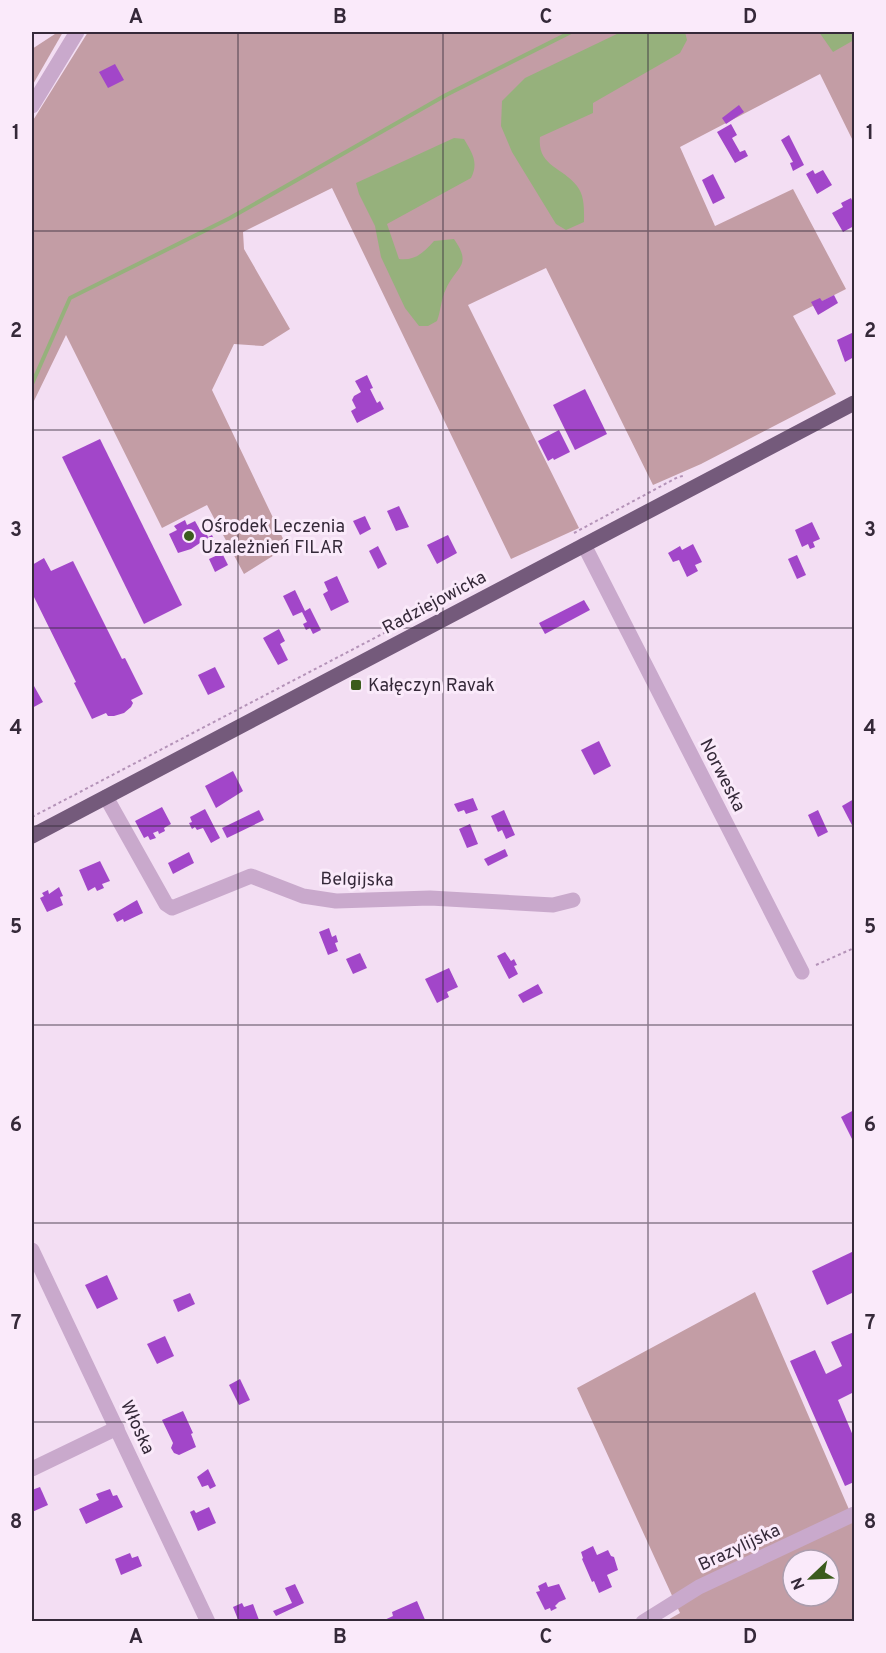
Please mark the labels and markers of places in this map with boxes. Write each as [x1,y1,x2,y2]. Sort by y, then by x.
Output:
place label: Ośrodek Leczenia Uzależnień FILAR [201,516,345,560]
marker: Ośrodek Leczenia Uzależnień FILAR [182,529,196,543]
place label: Kałęczyn Ravak [368,675,495,698]
marker: Kałęczyn Ravak [349,678,363,692]

